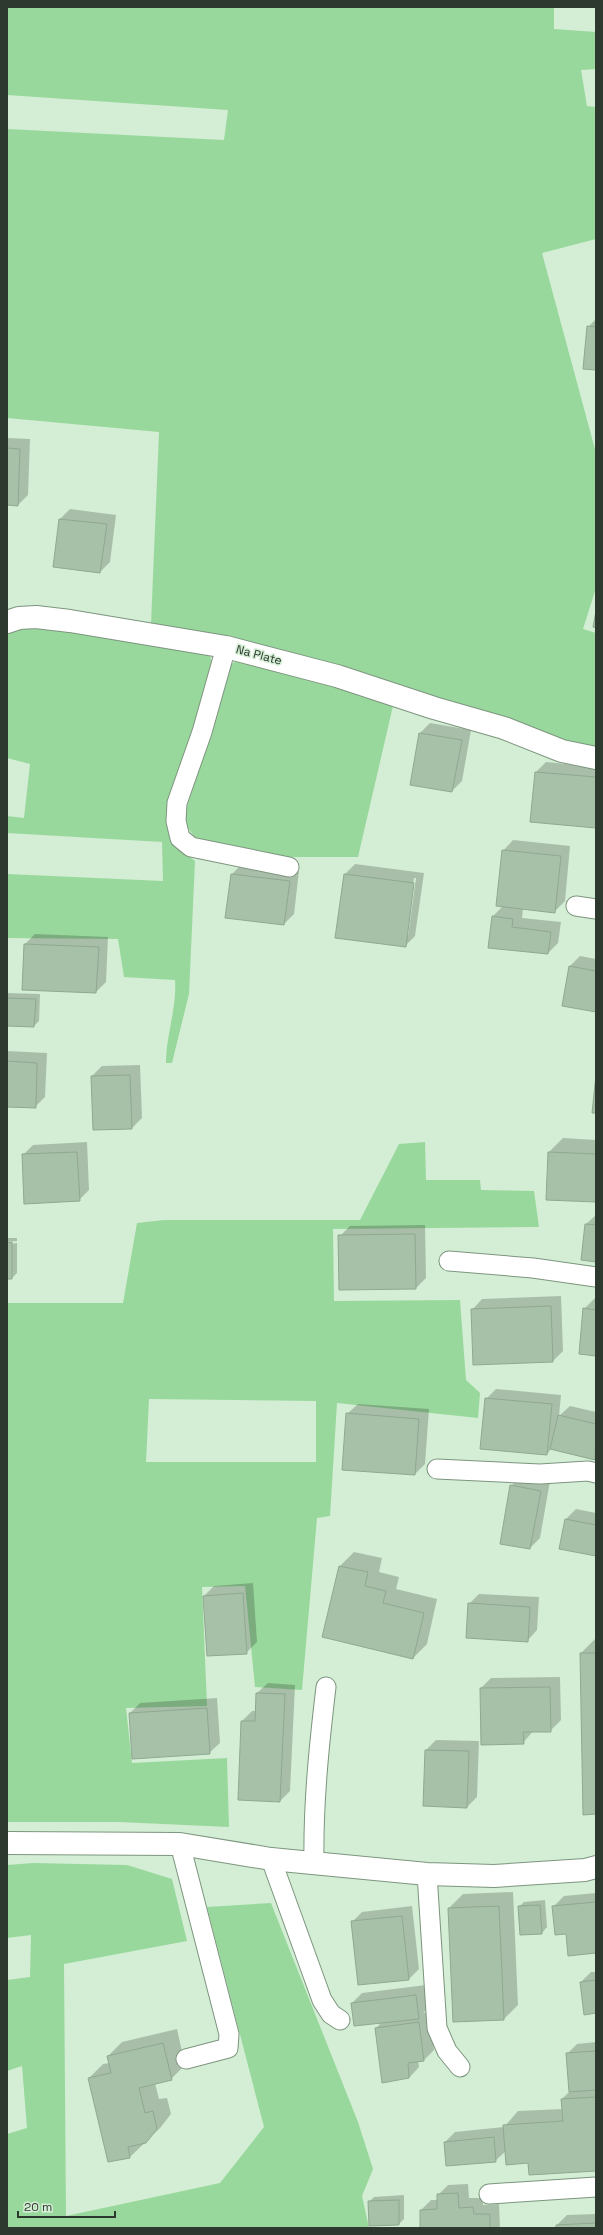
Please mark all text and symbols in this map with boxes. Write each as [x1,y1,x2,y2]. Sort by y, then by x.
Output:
street label: Na Plate [234,641,284,669]
scale bar [18,2193,115,2219]
text: 20 m [24,2199,52,2215]

